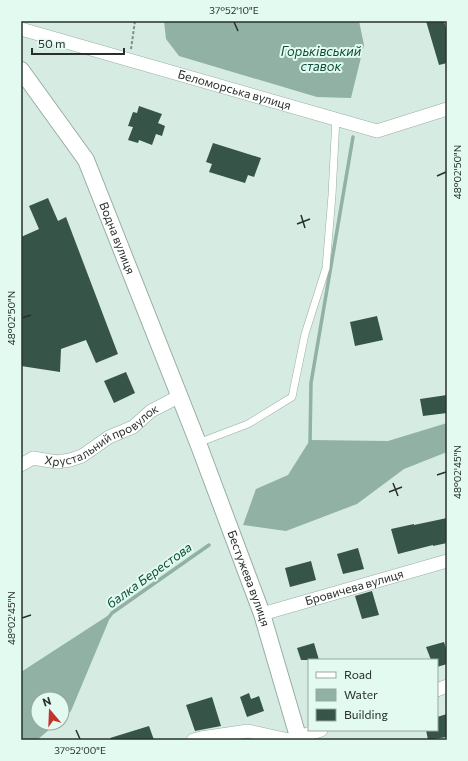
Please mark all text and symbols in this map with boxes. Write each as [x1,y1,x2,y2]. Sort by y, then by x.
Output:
text: 37°52'10"E [209,4,259,16]
scale bar [32,30,124,56]
text: 50 m [38,36,66,50]
water label: Горьківський ставок [281,43,362,74]
street label: Беломорська вулиця [177,66,293,112]
text: 48°02'50"N [451,145,463,199]
street label: Водна вулиця [97,200,138,276]
text: 48°02'50"N [5,291,17,345]
street label: Хрустальний провулок [44,400,161,468]
text: 48°02'45"N [451,445,463,499]
street label: Бестужева вулиця [225,528,273,628]
water label: балка Берестова [103,539,195,611]
street label: Бровичева вулиця [303,566,405,607]
text: 48°02'45"N [5,591,17,645]
legend [308,659,438,731]
text: Road [344,667,372,681]
text: Water [344,687,378,701]
north arrow [30,691,70,731]
text: N [41,694,53,709]
text: Building [344,707,388,721]
text: 37°52'00"E [54,744,106,756]

